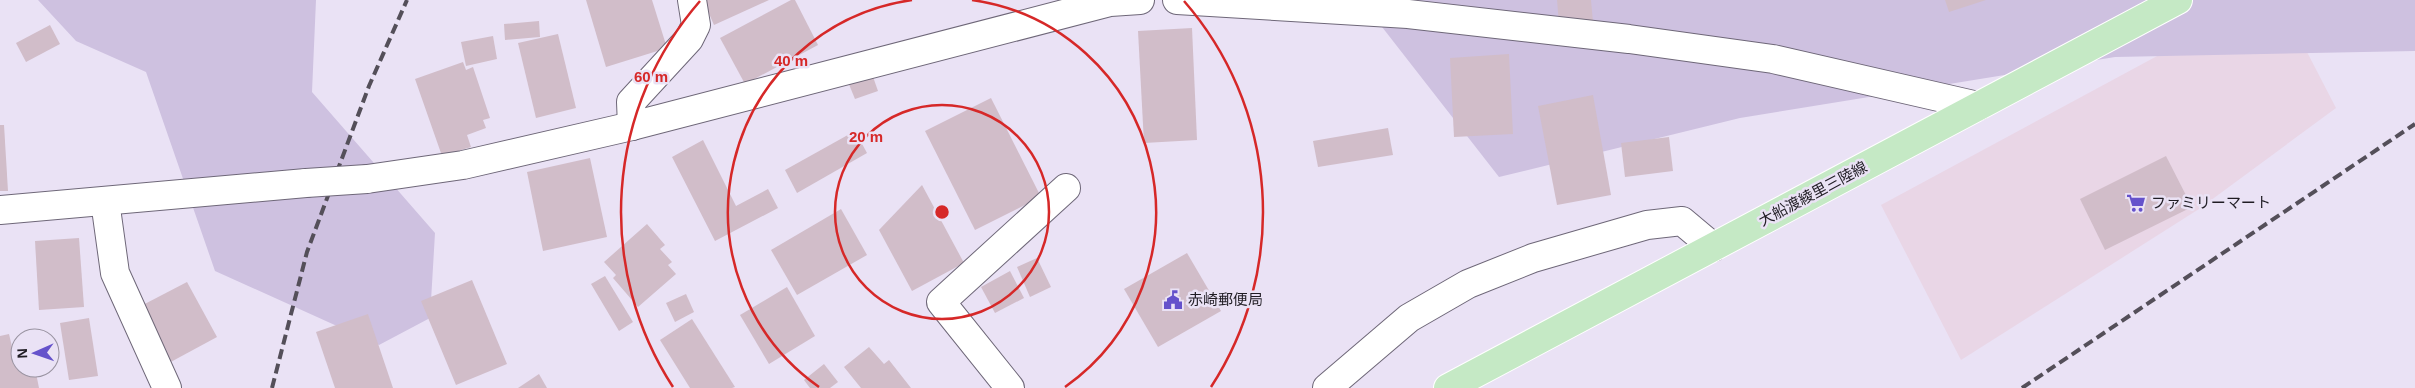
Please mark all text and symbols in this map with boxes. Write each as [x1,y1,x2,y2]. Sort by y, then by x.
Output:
text: 40 m [774,52,808,69]
text: 60 m [634,68,668,85]
text: 20 m [849,128,883,145]
street label: 大船渡綾里三陸線 [1756,158,1870,229]
supermarket icon: ファミリーマート [2125,192,2147,214]
place label: ファミリーマート [2151,194,2271,211]
centre of rings [933,203,951,221]
public building icon: 赤崎郵便局 [1162,289,1184,311]
place label: 赤崎郵便局 [1188,291,1263,308]
north arrow [10,328,60,378]
text: N [14,348,30,359]

